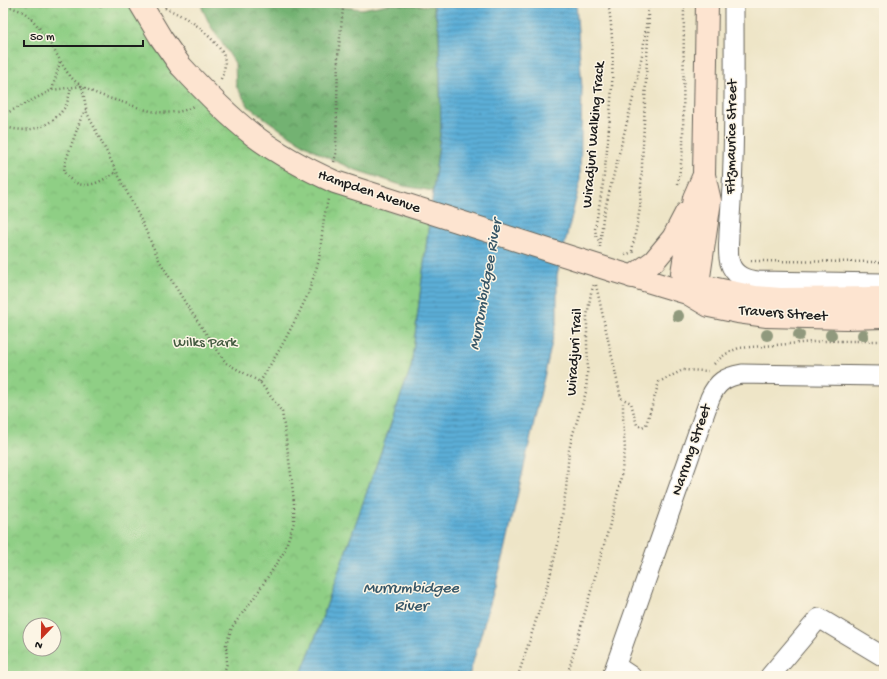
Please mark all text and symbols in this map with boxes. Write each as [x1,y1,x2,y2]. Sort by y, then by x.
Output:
scale bar [24,22,143,48]
text: 50 m [30,31,55,45]
street label: Wiradjuri Walking Track [579,60,609,209]
street label: Fitzmaurice Street [722,78,742,195]
street label: Hampden Avenue [315,166,423,218]
water label: Murrumbidgee River [466,215,508,352]
street label: Travers Street [737,302,829,326]
street label: Wiradjuri Trail [563,308,587,396]
park label: Wilks Park [173,334,238,352]
street label: Narrung Street [668,400,717,498]
water label: Murrumbidgee River [363,580,460,617]
north arrow [22,617,62,657]
text: N [33,638,45,651]

